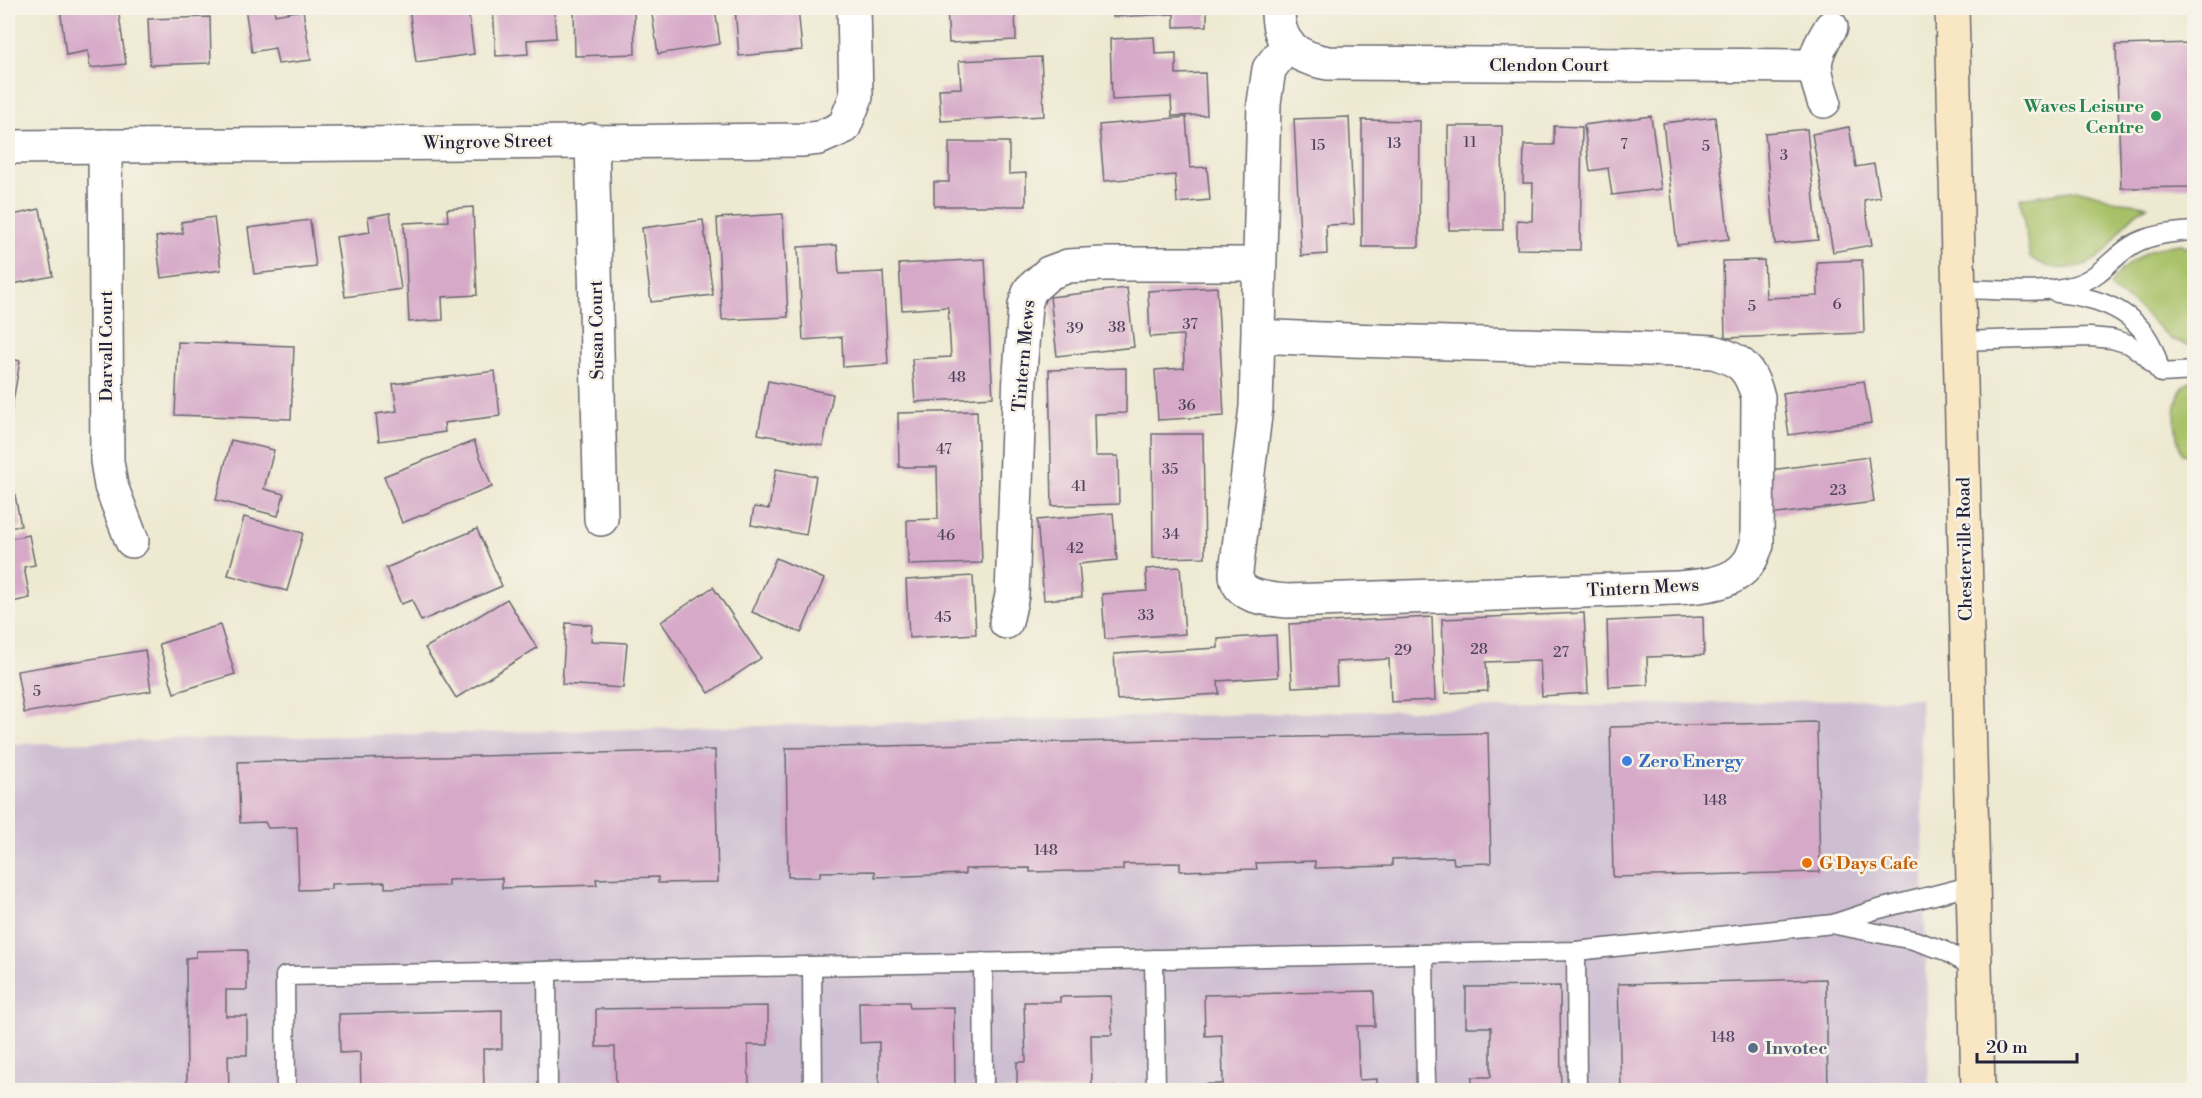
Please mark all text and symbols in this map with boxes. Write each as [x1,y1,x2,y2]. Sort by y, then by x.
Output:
street label: Clendon Court [1489,54,1609,77]
place label: Waves Leisure Centre [2022,95,2144,139]
marker: Waves Leisure Centre [2149,109,2163,123]
street label: Wingrove Street [422,129,554,155]
house number: 11 [1463,133,1477,152]
house number: 13 [1387,134,1401,153]
house number: 7 [1620,135,1628,154]
house number: 15 [1311,136,1325,155]
house number: 5 [1702,137,1710,156]
house number: 3 [1780,146,1788,165]
street label: Susan Court [585,279,609,380]
street label: Darvall Court [95,290,118,402]
house number: 6 [1832,295,1842,314]
house number: 5 [1748,297,1756,316]
street label: Tintern Mews [1008,299,1040,413]
house number: 37 [1182,315,1198,334]
house number: 38 [1108,318,1126,337]
house number: 39 [1066,319,1084,338]
house number: 48 [948,368,966,387]
house number: 36 [1178,396,1196,415]
house number: 47 [936,440,952,459]
house number: 35 [1162,460,1178,479]
street label: Chesterville Road [1952,476,1978,621]
house number: 41 [1071,477,1087,496]
house number: 23 [1830,481,1846,500]
house number: 34 [1162,525,1180,544]
house number: 46 [937,526,955,545]
house number: 42 [1066,539,1084,558]
street label: Tintern Mews [1586,574,1700,602]
house number: 33 [1138,606,1154,625]
house number: 45 [934,608,952,627]
house number: 28 [1470,640,1488,659]
house number: 29 [1394,641,1412,660]
house number: 27 [1553,643,1569,662]
house number: 5 [33,682,41,701]
place label: Zero Energy [1639,750,1745,773]
marker: Zero Energy [1620,754,1634,768]
house number: 148 [1703,791,1727,810]
house number: 148 [1034,841,1058,860]
place label: G Days Cafe [1819,852,1919,875]
marker: G Days Cafe [1800,856,1814,870]
scale bar [1977,1026,2078,1064]
house number: 148 [1711,1028,1735,1047]
text: 20 m [1986,1036,2028,1059]
place label: Invotec [1765,1037,1828,1060]
marker: Invotec [1746,1041,1760,1055]

